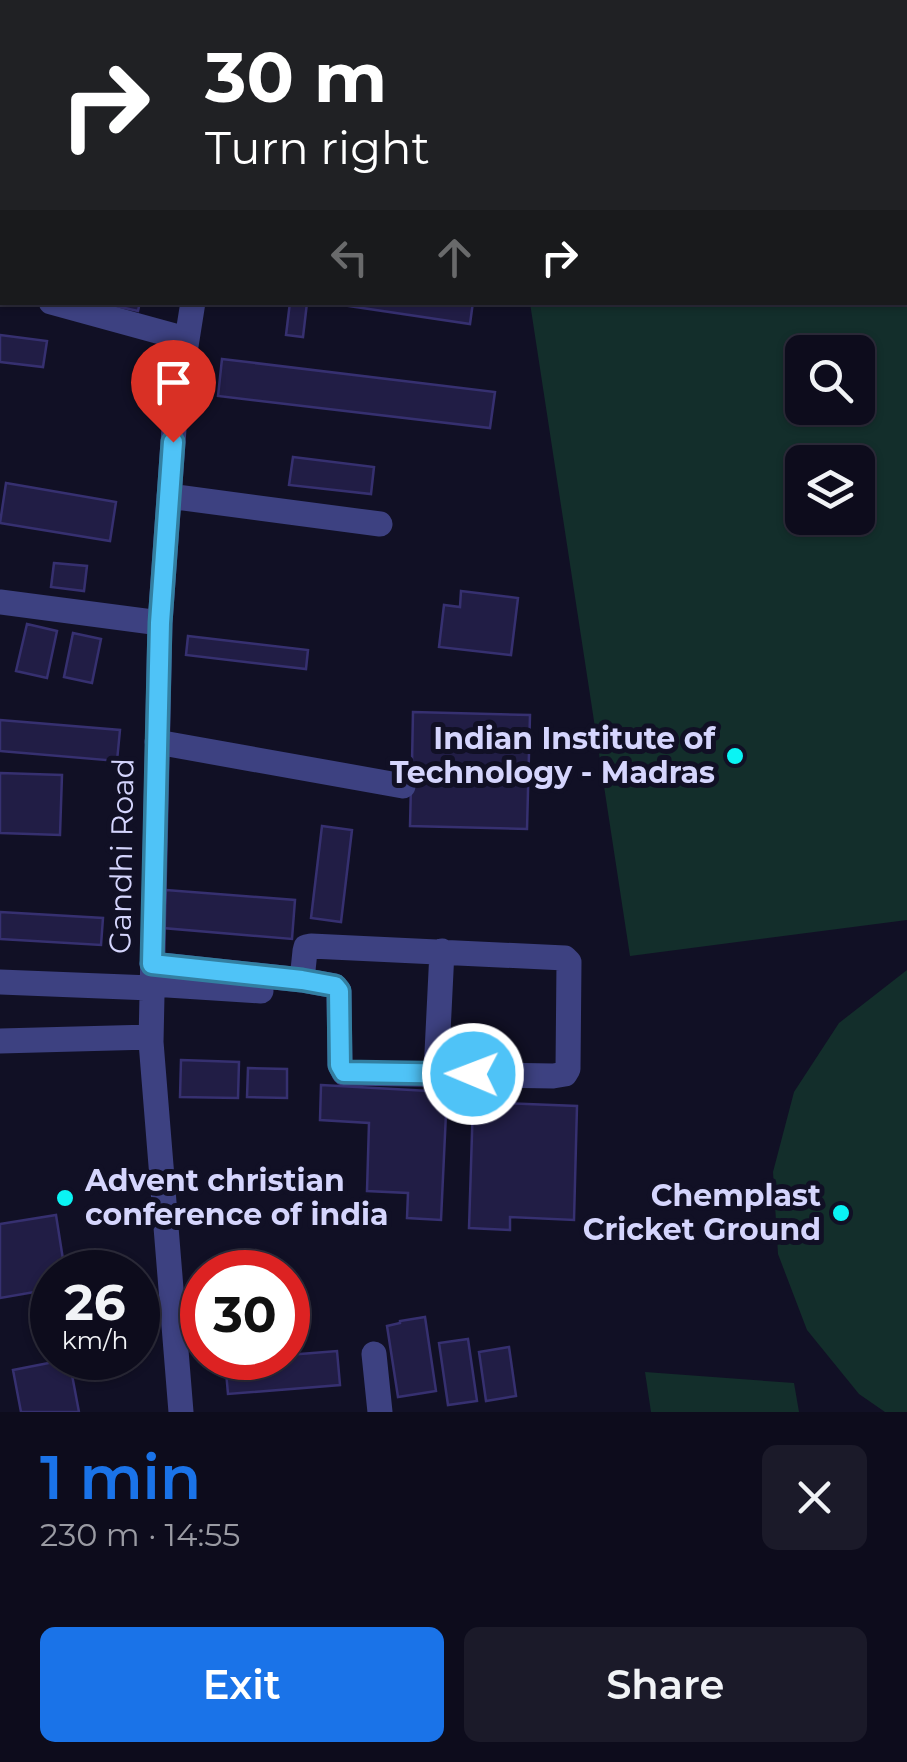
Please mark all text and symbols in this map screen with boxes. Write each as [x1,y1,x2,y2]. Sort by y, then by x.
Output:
text: 30 m [205,34,387,120]
icon: right [40,40,170,170]
text: Turn right [205,120,430,175]
icon: left [322,230,377,285]
icon: ahead [427,230,482,285]
icon: right [532,230,587,285]
map controls [785,335,875,535]
button: search [785,335,875,425]
pin [131,340,216,443]
icon: arrive [146,355,201,410]
button: layers [785,445,875,535]
place label: Indian Institute of Technology - Madras [390,720,716,791]
marker: Indian Institute of Technology - Madras [724,745,746,767]
street label: Gandhi Road [101,758,142,954]
position arrow [421,1022,525,1126]
place label: Advent christian conference of india [84,1162,389,1233]
place label: Chemplast Cricket Ground [583,1177,821,1248]
marker: Advent christian conference of india [54,1187,76,1209]
marker: Chemplast Cricket Ground [830,1202,852,1224]
speed limit sign: 30 [180,1250,310,1380]
text: 26 [64,1272,126,1333]
text: km/h [62,1325,128,1355]
text: 1 min [40,1441,201,1514]
button: close [762,1445,867,1550]
text: 230 m · 14:55 [40,1515,240,1554]
button: Exit [40,1627,444,1742]
button: Share [464,1627,867,1742]

